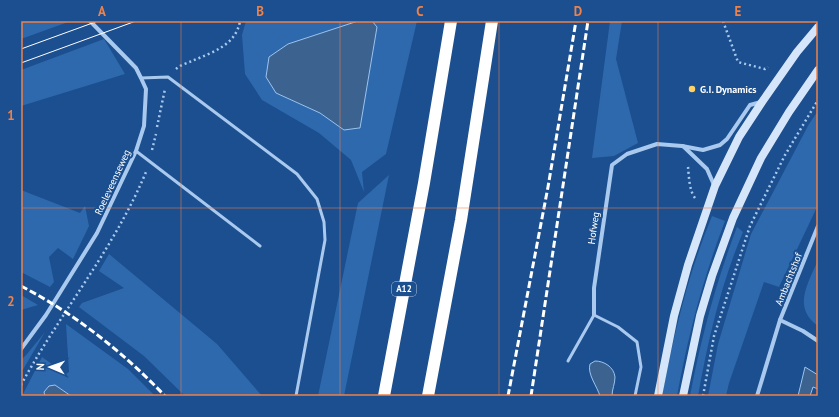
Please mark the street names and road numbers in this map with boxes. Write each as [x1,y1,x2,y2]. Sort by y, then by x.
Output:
street label: Roeleveenseweg [92,147,133,217]
street label: Hofweg [585,211,602,245]
street label: Ambachtshof [772,250,805,307]
road number: A12 [392,282,416,296]

